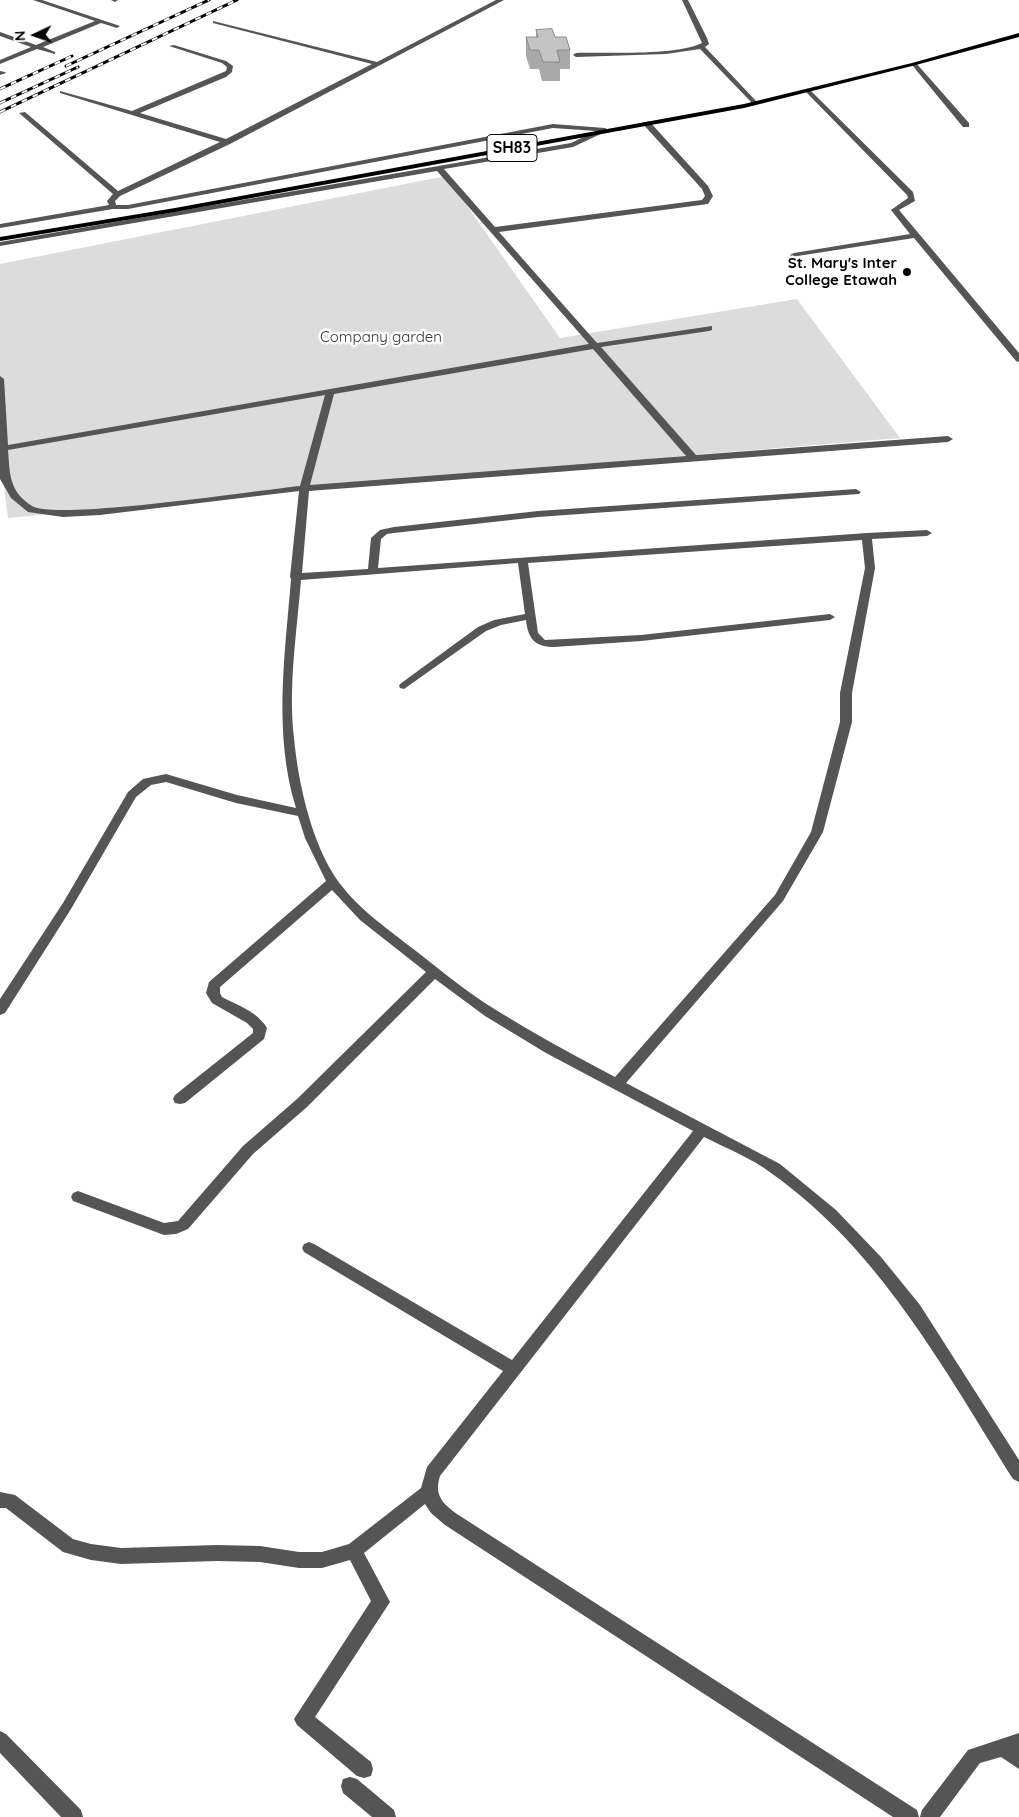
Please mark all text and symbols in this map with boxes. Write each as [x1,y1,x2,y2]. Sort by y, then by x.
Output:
north arrow [10,10,60,60]
text: N [11,30,29,41]
road number: SH83 [487,134,537,162]
place label: St. Mary's Inter College Etawah [785,254,897,289]
marker: St. Mary's Inter College Etawah [901,266,913,278]
park label: Company garden [320,328,442,346]

